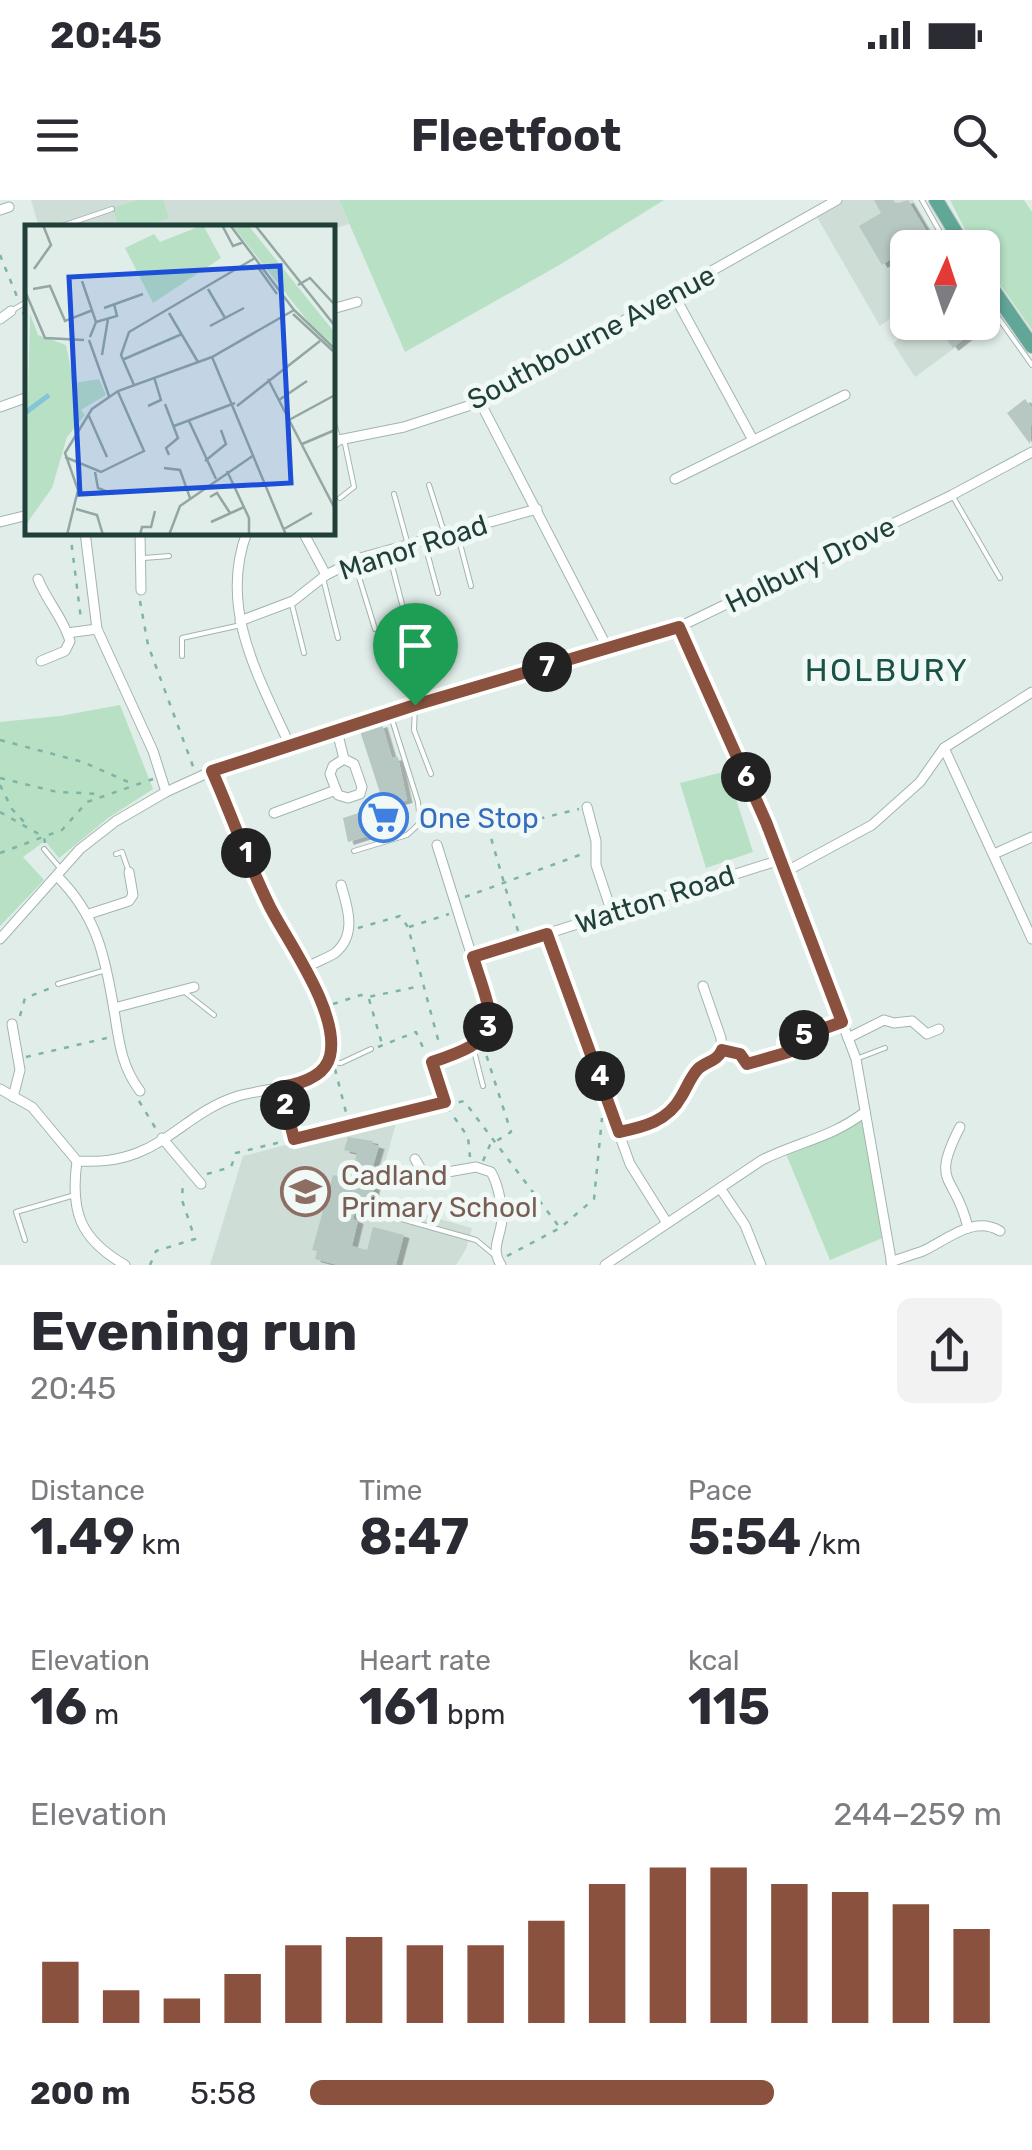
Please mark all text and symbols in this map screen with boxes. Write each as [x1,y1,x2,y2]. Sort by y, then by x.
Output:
text: 20:45 [50,12,162,58]
icon: menu [30,108,85,163]
icon: search [947,108,1002,163]
text: Fleetfoot [411,109,621,162]
inset map [25,225,335,535]
north arrow [890,230,1000,340]
map controls [890,230,1000,340]
street label: Southbourne Avenue [462,258,721,417]
street label: Manor Road [335,508,491,587]
street label: Holbury Drove [720,509,900,620]
pin [373,603,458,706]
icon: arrive [388,618,443,673]
pin: 7 [522,642,572,692]
text: 7 [539,650,555,683]
district label: HOLBURY [805,651,969,689]
pin: 6 [721,752,771,802]
text: 6 [737,760,755,793]
supermarket icon: One Stop [358,792,410,844]
place label: One Stop [419,802,539,835]
pin: 1 [221,828,271,878]
text: 1 [239,836,253,869]
street label: Watton Road [571,858,739,941]
pin: 3 [463,1002,513,1052]
text: 3 [479,1010,497,1043]
pin: 5 [779,1010,829,1060]
text: 5 [795,1018,813,1051]
pin: 4 [575,1051,625,1101]
text: 4 [590,1059,610,1092]
pin: 2 [260,1080,310,1130]
text: 2 [276,1088,294,1121]
place label: Cadland Primary School [341,1159,538,1224]
school or university icon: Cadland Primary School [280,1165,332,1217]
button: share [897,1298,1002,1403]
text: Evening run [30,1299,358,1364]
text: 20:45 [30,1369,116,1407]
text: Distance [30,1474,145,1507]
text: Time [359,1474,422,1507]
text: Pace [688,1474,752,1507]
text: 1.49 [30,1507,135,1567]
text: 8:47 [359,1507,469,1567]
text: 5:54 [688,1507,801,1567]
text: km [135,1528,181,1561]
text: /km [801,1528,861,1561]
text: Elevation [30,1644,150,1677]
text: Heart rate [359,1644,491,1677]
text: kcal [688,1644,739,1677]
text: 16 [30,1677,87,1737]
text: 161 [359,1677,440,1737]
text: 115 [688,1677,770,1737]
text: m [87,1698,119,1731]
text: bpm [440,1698,505,1731]
text: Elevation [30,1795,167,1833]
text: 244–259 m [834,1795,1002,1833]
text: 200 m [30,2074,130,2112]
text: 5:58 [190,2074,257,2112]

